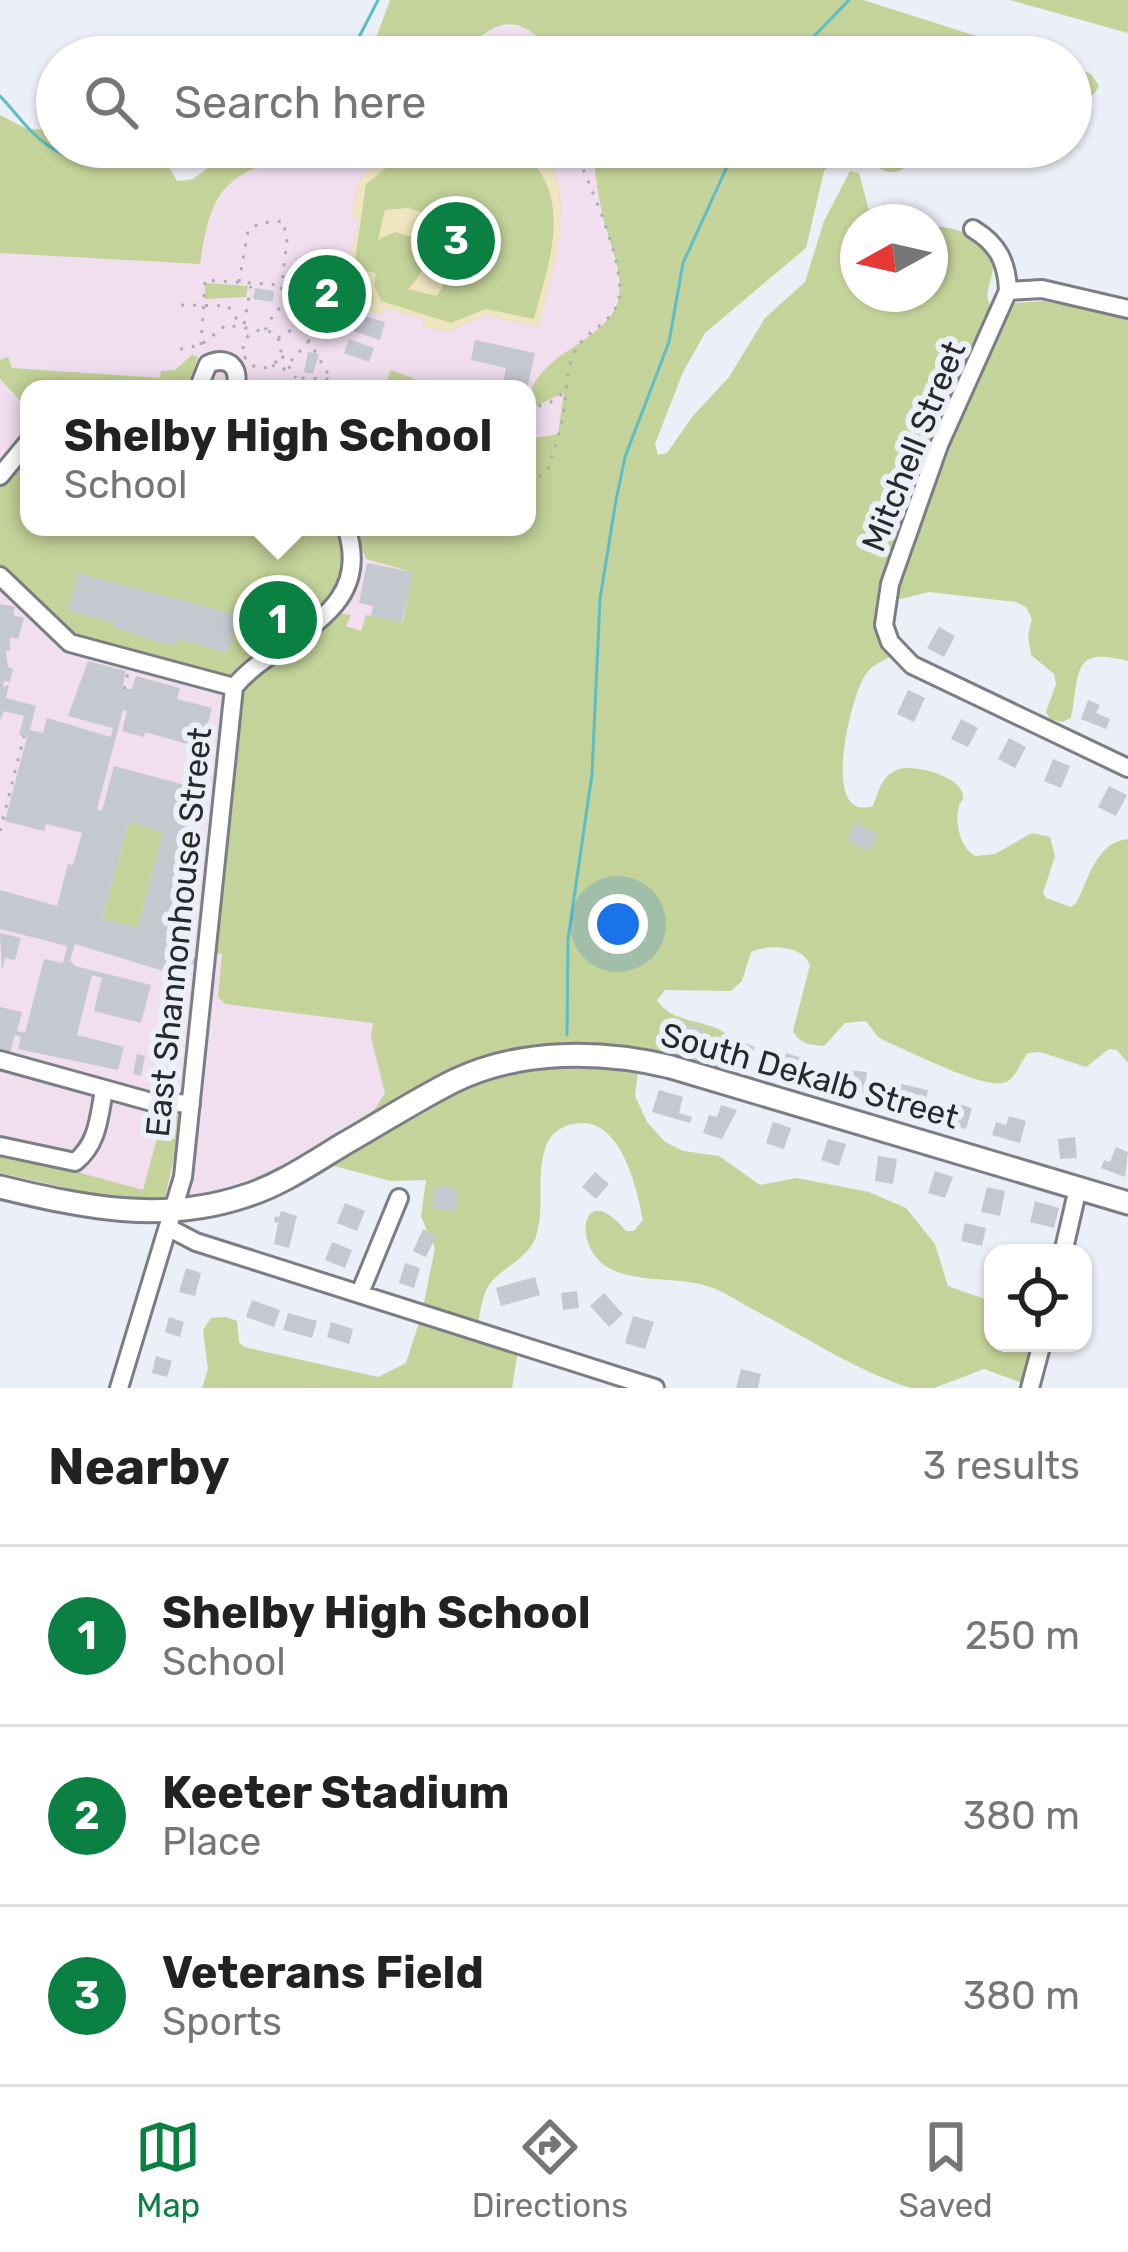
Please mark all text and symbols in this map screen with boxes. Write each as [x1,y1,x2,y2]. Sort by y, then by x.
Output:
search box [36,36,1092,168]
icon: search [78,69,144,135]
text: Search here [174,76,426,129]
pin: 3 [417,196,495,286]
north arrow [840,204,948,312]
pin: 2 [288,249,366,339]
street label: Mitchell Street [854,335,973,557]
popup [20,380,536,536]
text: Shelby High School [64,409,492,462]
text: School [64,462,187,508]
pin: 1 [239,575,317,665]
street label: East Shannonhouse Street [138,725,219,1139]
your location [588,894,648,954]
street label: South Dekalb Street [657,1014,963,1137]
map controls [984,1244,1092,1352]
button: locate [984,1244,1092,1352]
text: Nearby [48,1436,230,1497]
text: 3 results [923,1443,1080,1489]
text: Shelby High School [162,1586,591,1639]
text: 1 [77,1613,97,1659]
text: 250 m [965,1613,1080,1659]
text: School [162,1639,286,1685]
text: Keeter Stadium [162,1766,510,1819]
text: 2 [74,1793,100,1839]
text: 380 m [963,1793,1080,1839]
text: Place [162,1819,261,1865]
text: Veterans Field [162,1946,484,1999]
text: 3 [74,1973,100,2019]
text: 380 m [963,1973,1080,2019]
text: Sports [162,1999,282,2045]
tab: Map [135,2114,201,2225]
tab: Directions [472,2114,628,2225]
tab: Saved [899,2114,993,2225]

